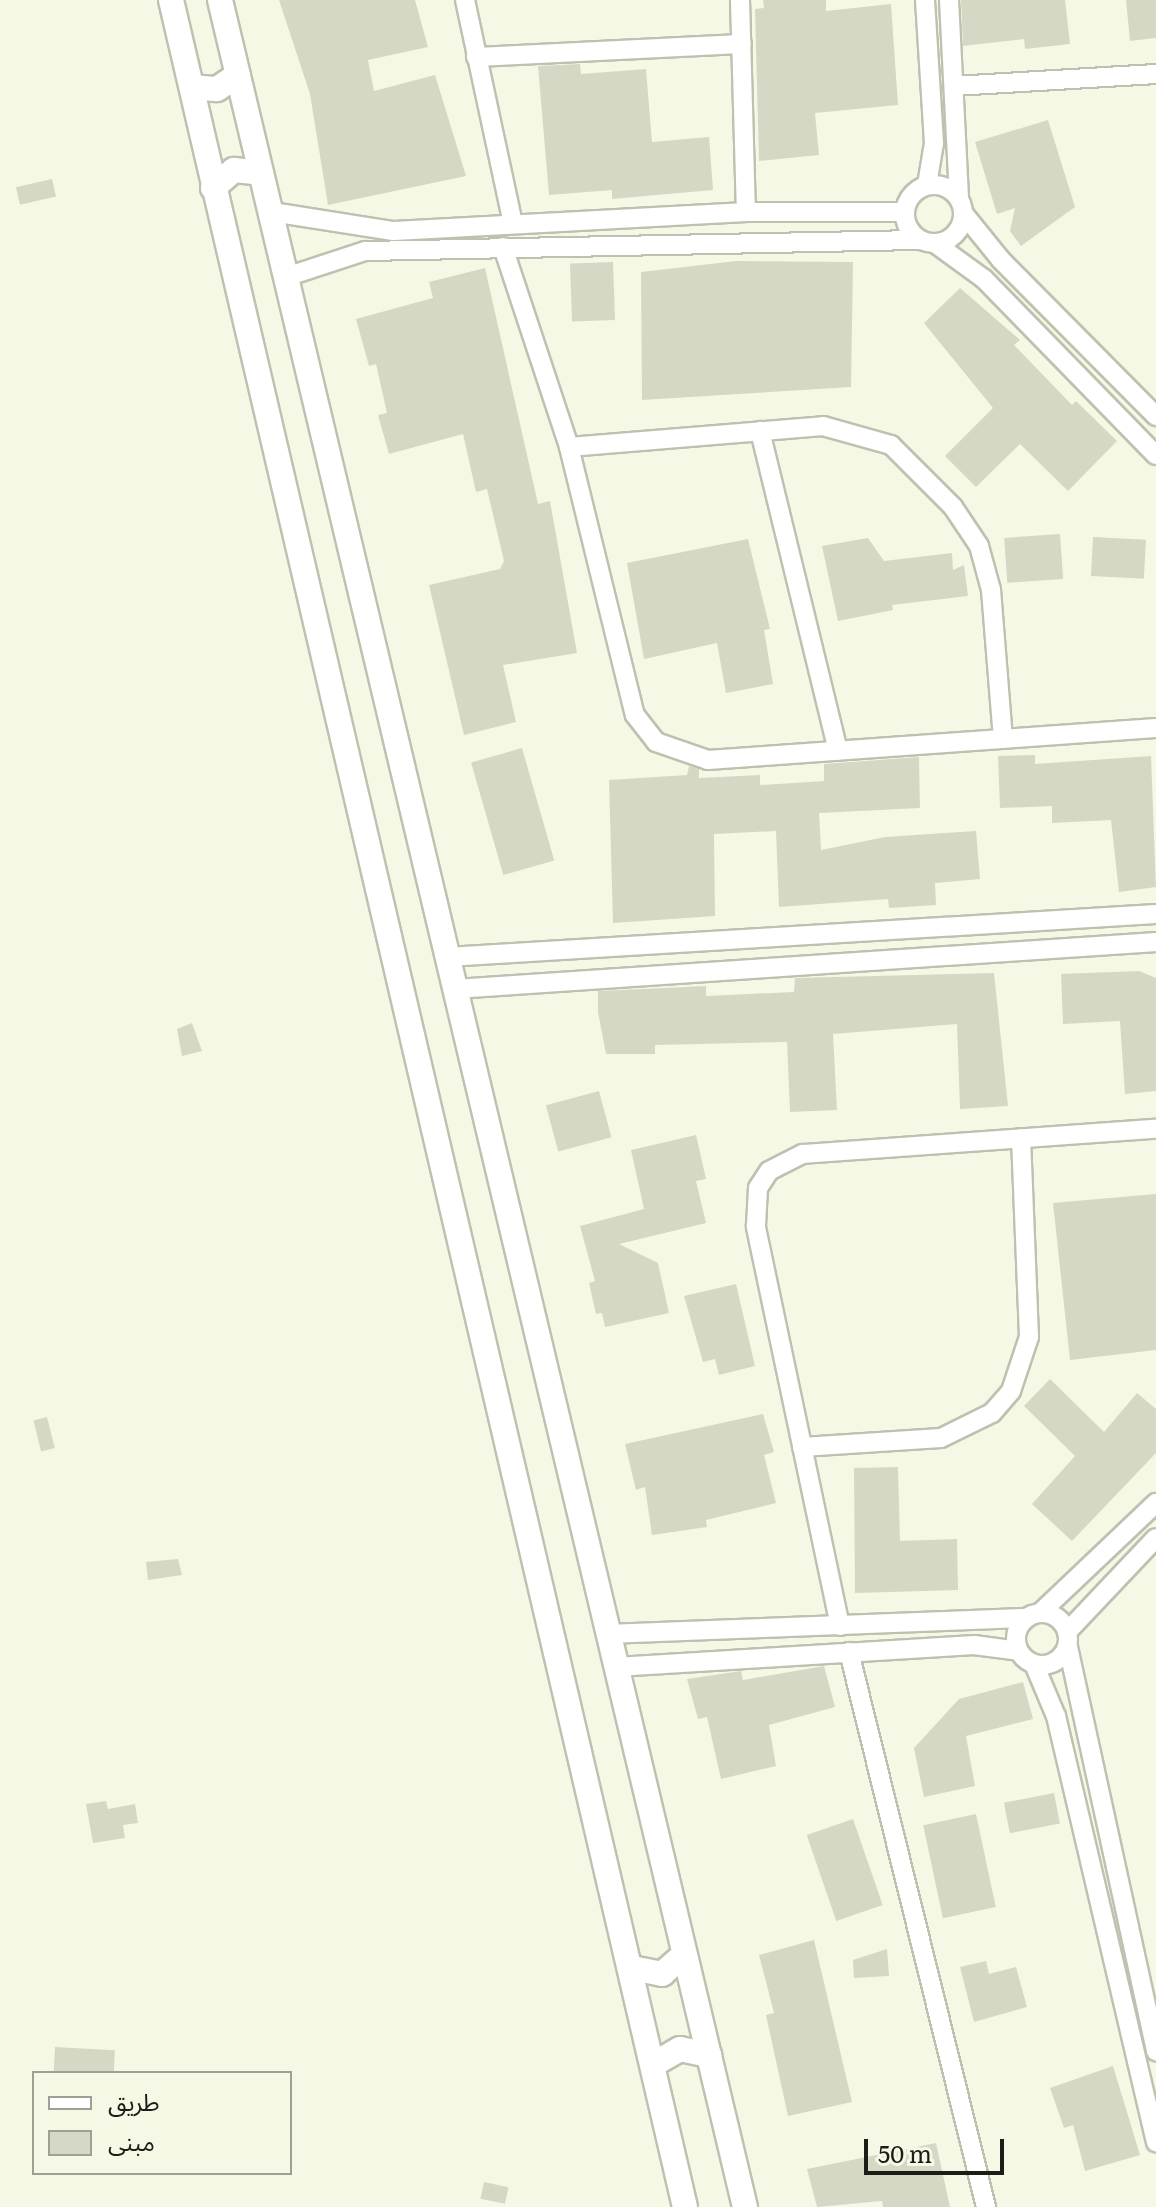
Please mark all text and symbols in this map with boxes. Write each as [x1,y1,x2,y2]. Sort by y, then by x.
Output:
legend [32,2071,292,2175]
text: طريق [108,2083,160,2118]
text: مبنى [108,2123,155,2158]
scale bar [868,2123,1008,2173]
text: 50 m [878,2135,932,2170]

